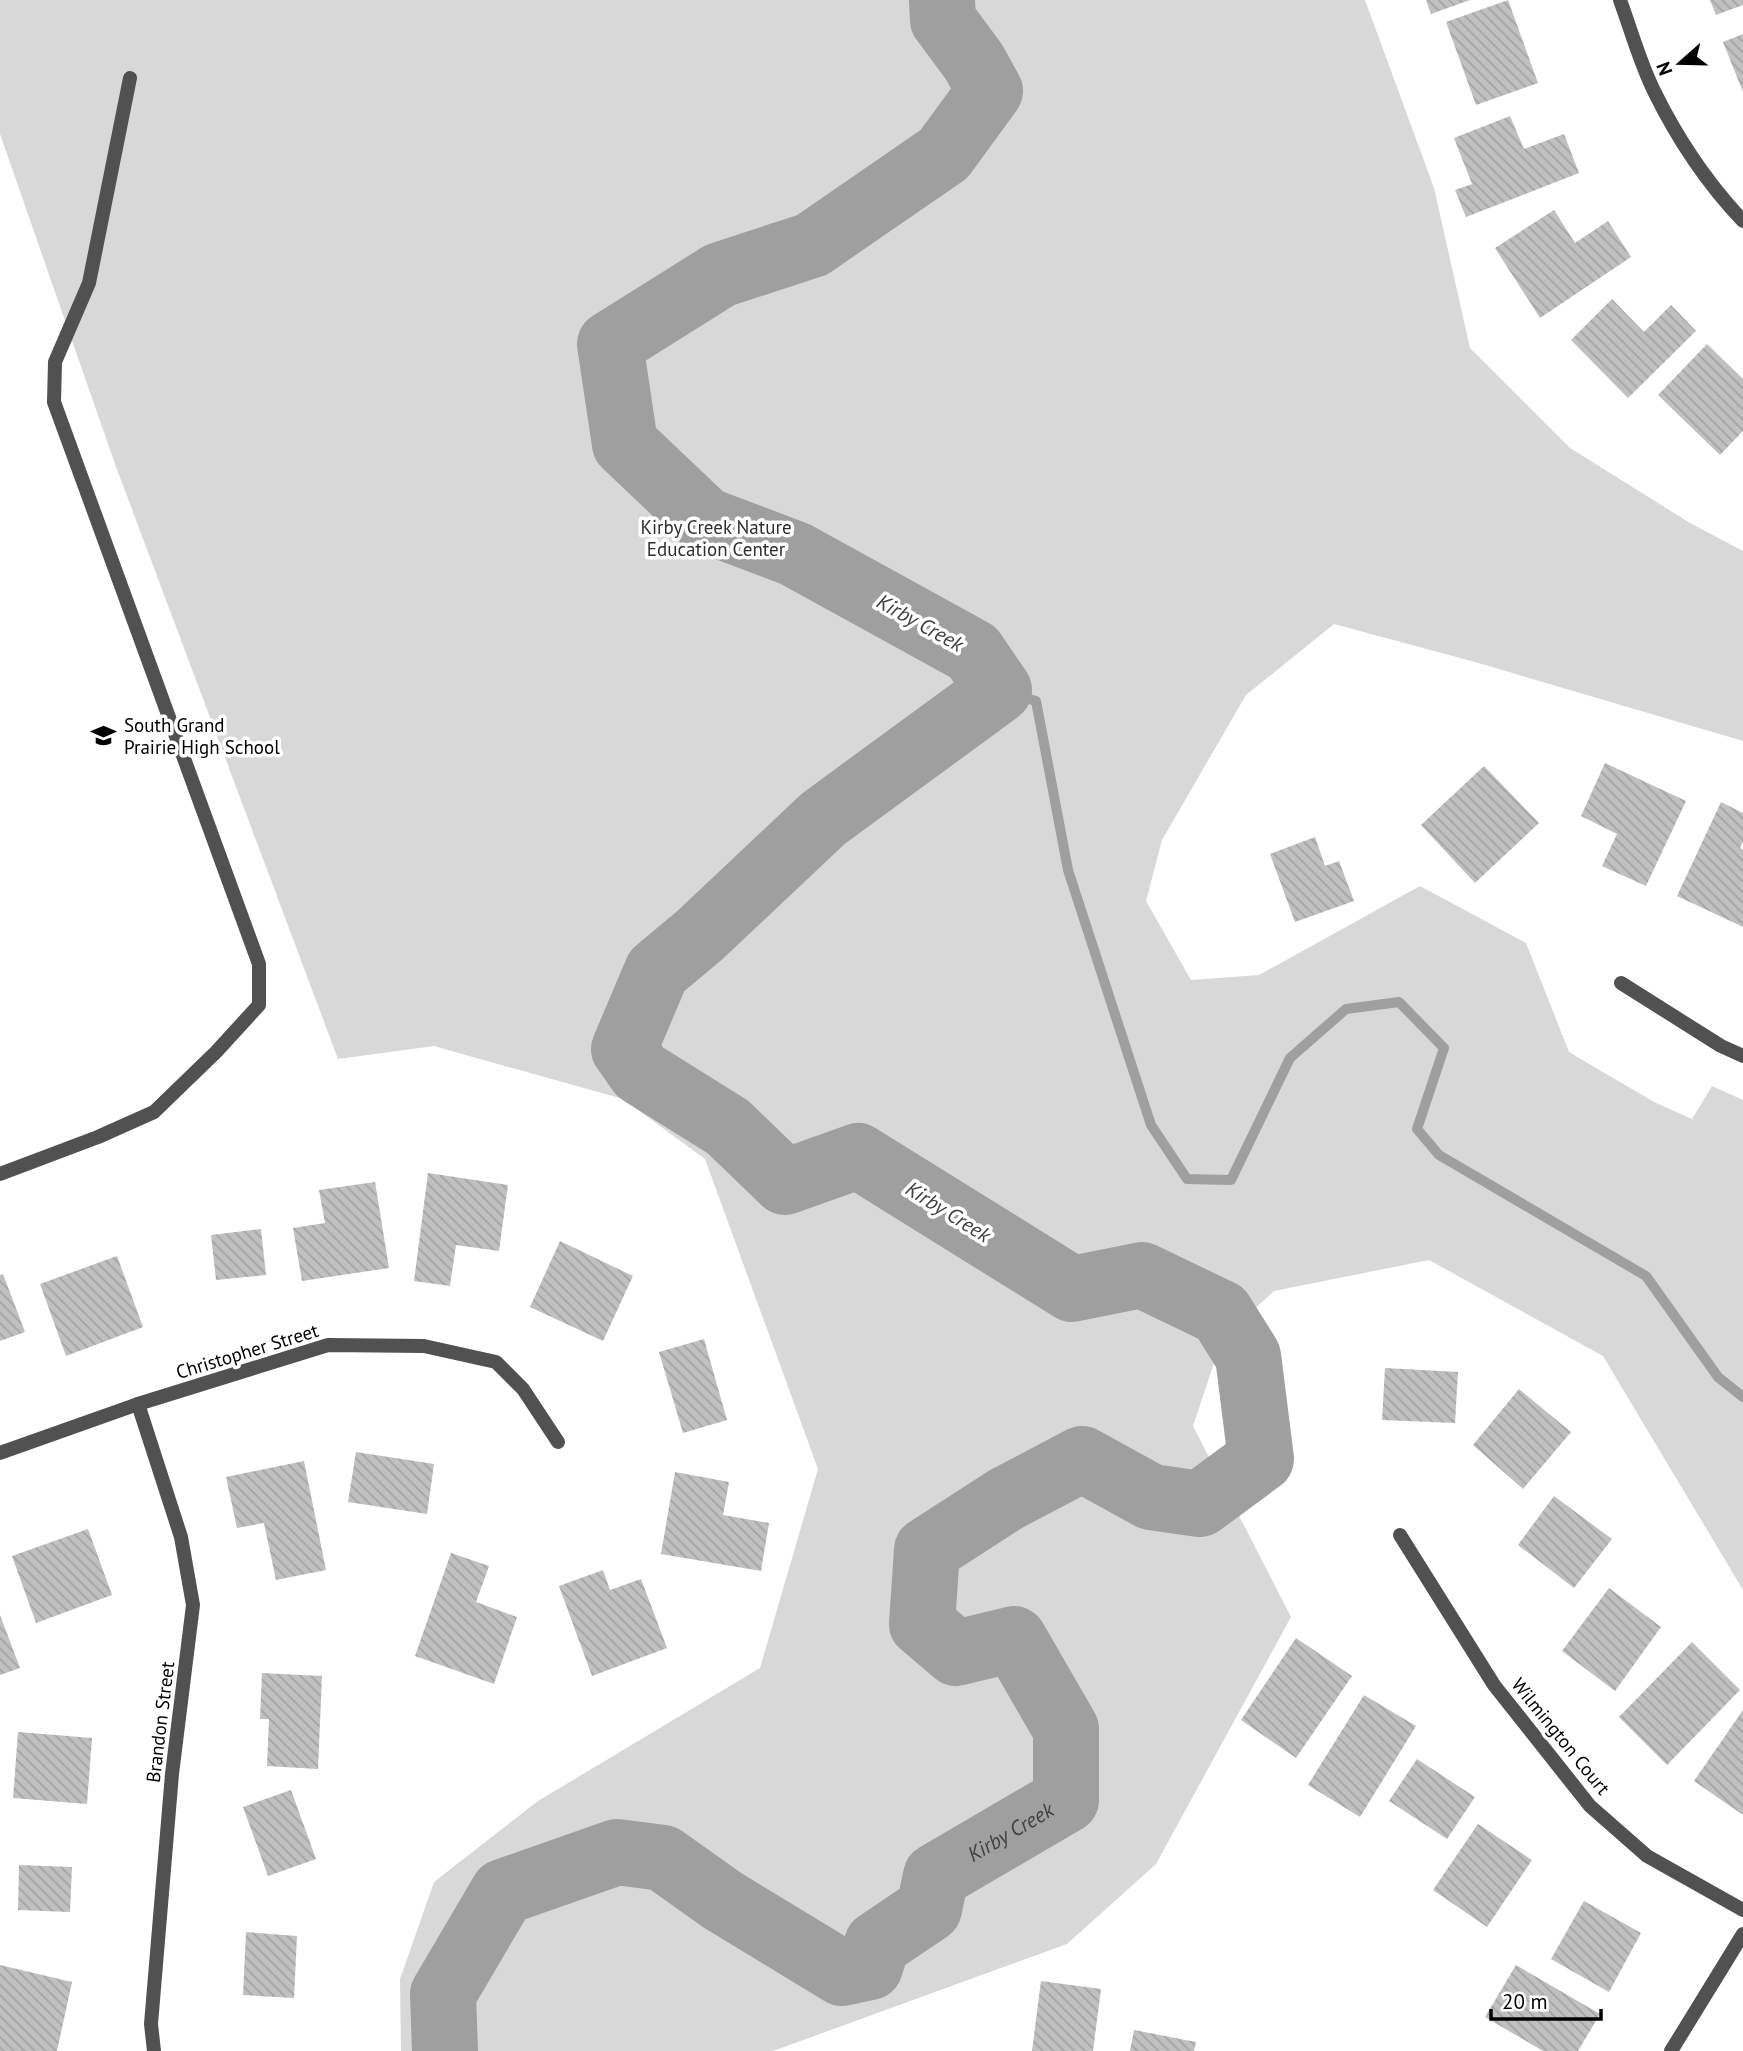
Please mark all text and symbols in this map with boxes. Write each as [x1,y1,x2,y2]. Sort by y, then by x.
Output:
north arrow [1645,28,1715,98]
text: N [1651,59,1677,79]
park label: Kirby Creek Nature Education Center [640,515,792,561]
water label: Kirby Creek [872,588,970,658]
place label: South Grand Prairie High School [124,713,280,759]
school or university icon: South Grand Prairie High School [90,722,118,750]
water label: Kirby Creek [901,1175,997,1249]
street label: Christopher Street [173,1318,322,1384]
street label: Brandon Street [141,1660,179,1784]
street label: Wilmington Court [1507,1673,1616,1800]
water label: Kirby Creek [962,1795,1060,1868]
scale bar [1491,1978,1601,2022]
text: 20 m [1502,1988,1548,2015]

